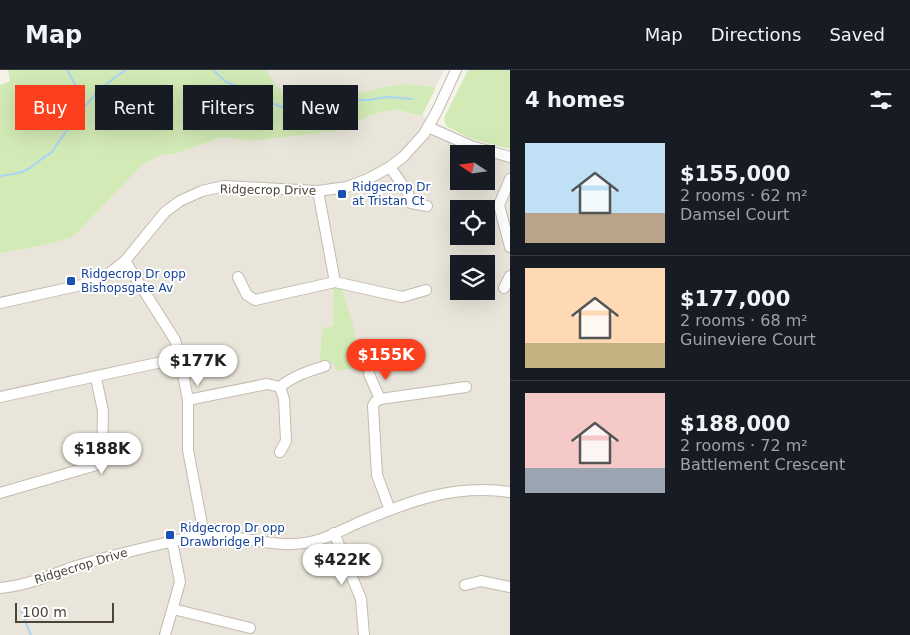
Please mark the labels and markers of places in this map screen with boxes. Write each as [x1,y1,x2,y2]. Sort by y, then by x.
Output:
place label: Ridgecrop Dr at Tristan Ct [352,180,431,208]
marker: Ridgecrop Dr at Tristan Ct [336,188,348,200]
place label: Ridgecrop Dr opp Bishopsgate Av [81,267,186,295]
marker: Ridgecrop Dr opp Bishopsgate Av [65,275,77,287]
pin: $155K [351,338,421,381]
pin: $177K [163,344,233,387]
pin: $188K [67,432,137,475]
place label: Ridgecrop Dr opp Drawbridge Pl [180,521,285,549]
marker: Ridgecrop Dr opp Drawbridge Pl [164,529,176,541]
pin: $422K [307,544,377,586]

